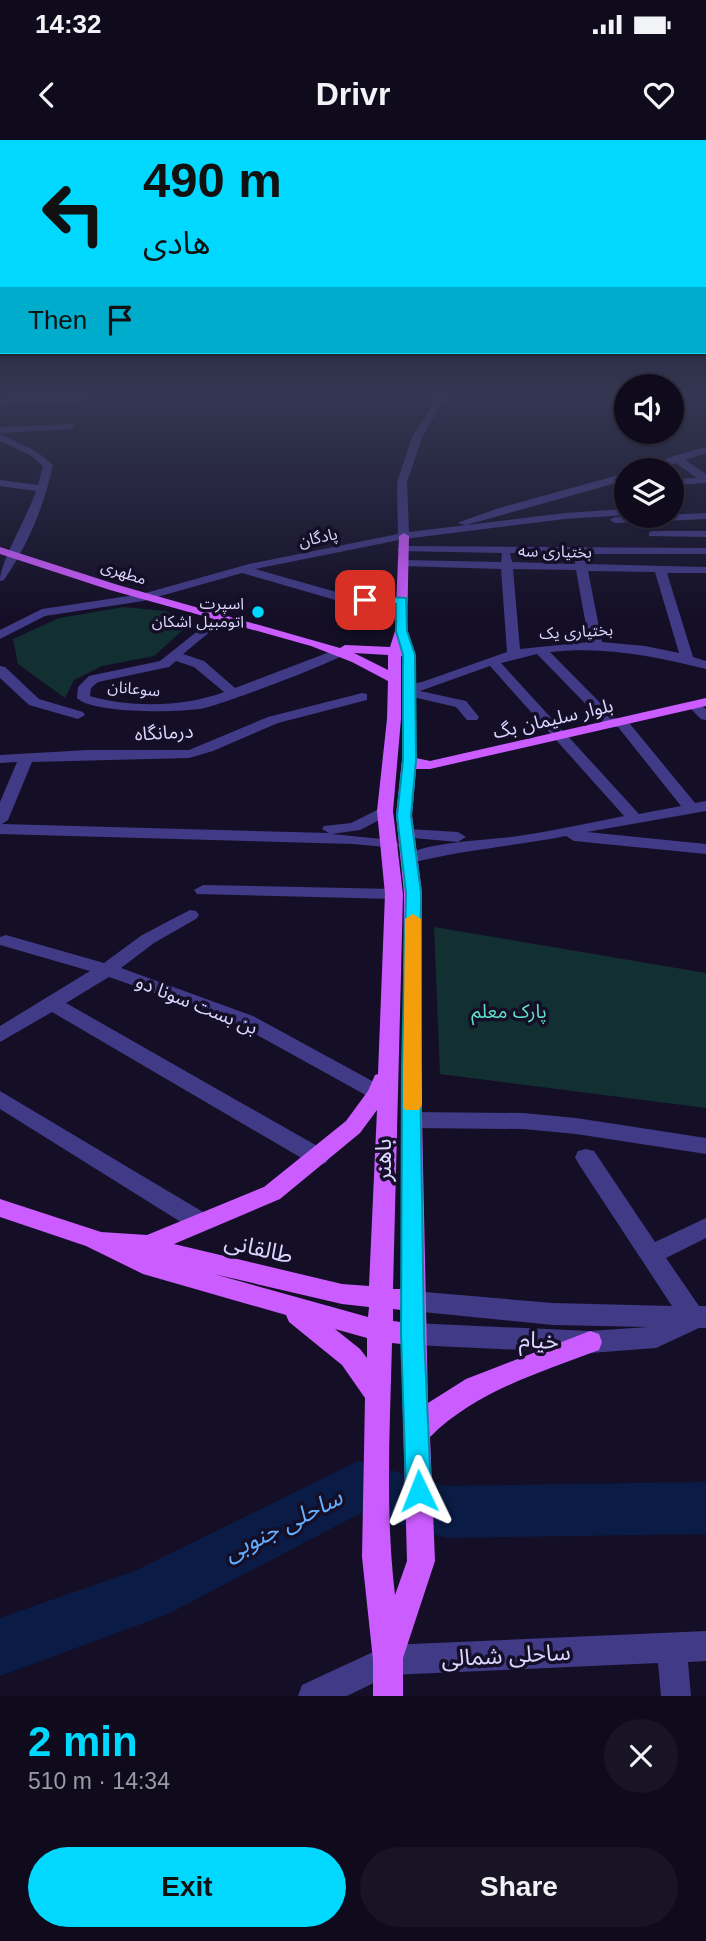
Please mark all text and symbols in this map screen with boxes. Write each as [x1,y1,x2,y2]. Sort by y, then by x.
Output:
text: 14:32 [35,9,102,39]
icon: back [28,76,66,114]
text: Drivr [316,76,390,112]
icon: heart [640,76,678,114]
text: 490 m [143,153,282,207]
icon: left [28,168,119,259]
text: هادی [143,225,210,261]
icon: arrive [101,301,139,339]
text: Then [28,305,87,335]
map controls [614,374,684,528]
button: sound [614,374,684,444]
button: layers [614,458,684,528]
street label: پادگان [297,525,340,552]
street label: بختیاری سه [518,542,592,562]
street label: مطهری [99,557,149,589]
pin [335,570,395,630]
icon: arrive [346,581,384,619]
place label: اسپرت اتومبیل اشکان [152,595,244,631]
marker: اسپرت اتومبیل اشکان [250,604,266,620]
street label: بختیاری یک [539,621,613,643]
street label: سوعانان [107,678,161,700]
street label: بلوار سلیمان بگ [491,694,615,743]
street label: درمانگاه [134,720,194,746]
street label: بن بست سونا دو [133,971,261,1039]
park label: پارک معلم [471,1001,547,1026]
street label: باهنر [370,1138,397,1183]
street label: طالقانی [222,1228,296,1268]
street label: خیام [518,1326,560,1359]
position arrow [382,1454,456,1528]
water label: ساحلی جنوبی [219,1483,347,1567]
street label: ساحلی شمالی [441,1639,571,1671]
text: 2 min [28,1718,138,1765]
button: close [604,1719,678,1793]
text: 510 m · 14:34 [28,1768,170,1794]
button: Exit [28,1847,346,1927]
button: Share [360,1847,678,1927]

